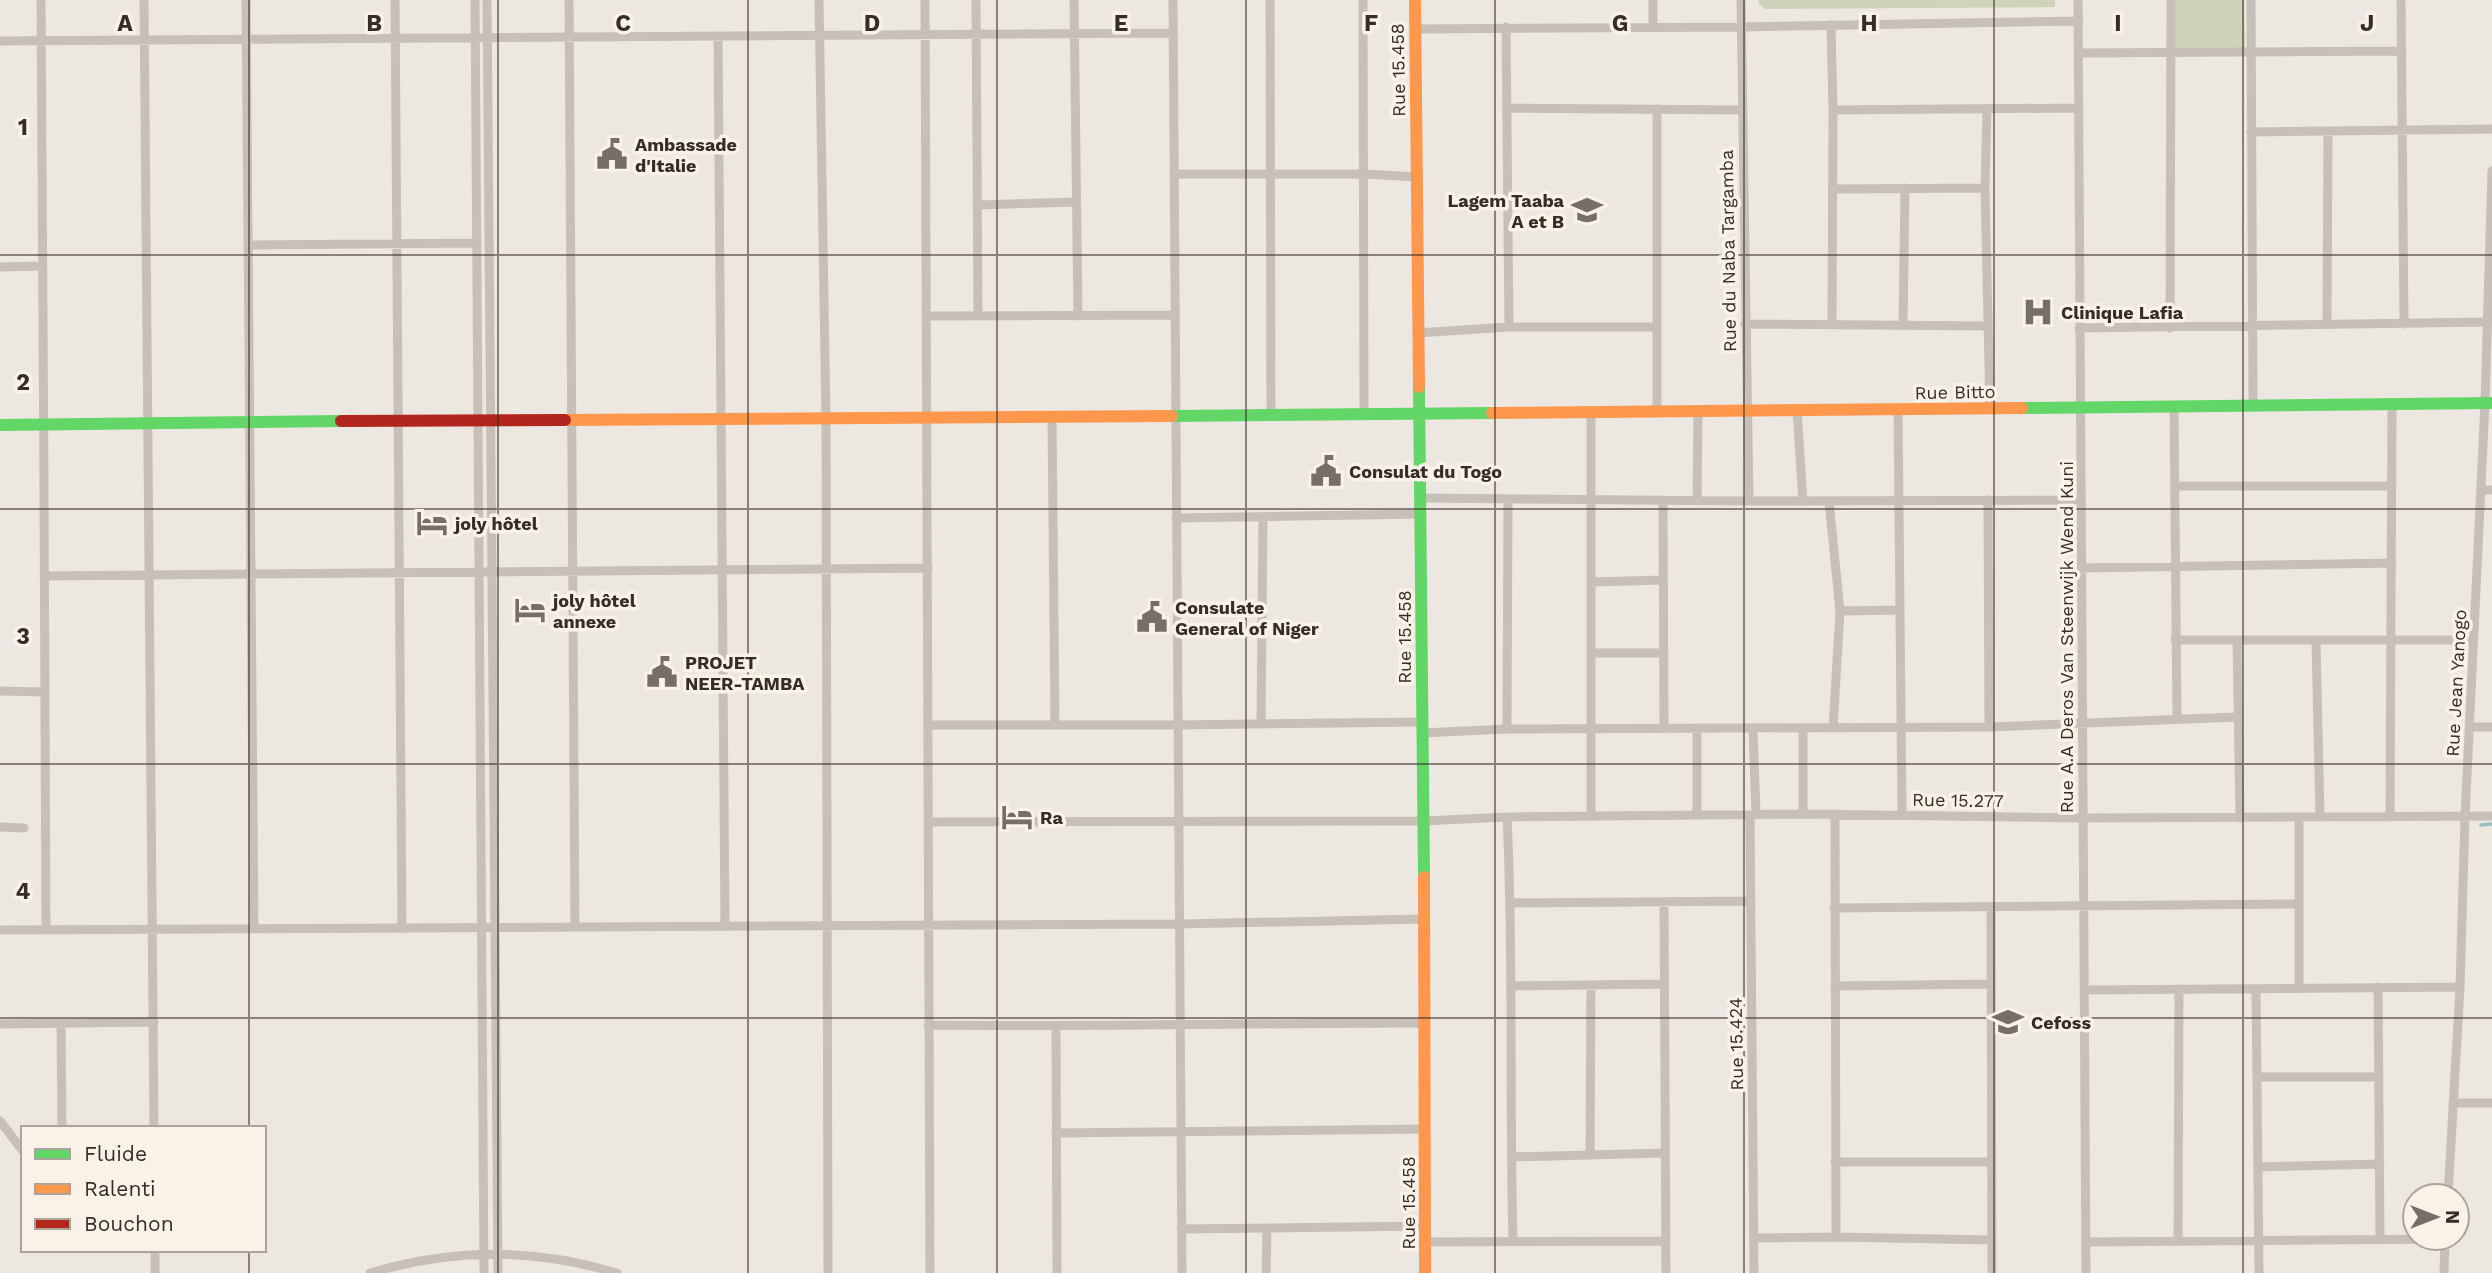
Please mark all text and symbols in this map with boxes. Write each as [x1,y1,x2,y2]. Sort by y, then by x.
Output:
text: A [117,10,133,37]
text: B [366,10,382,37]
text: C [615,10,631,37]
text: D [864,10,880,37]
text: E [1114,10,1128,37]
text: F [1364,10,1378,37]
text: G [1612,10,1628,37]
text: H [1860,10,1878,37]
text: I [2114,10,2122,37]
text: J [2360,10,2374,37]
street label: Rue 15.458 [1387,23,1409,117]
text: 1 [18,114,28,141]
place label: Ambassade d'Italie [635,134,737,176]
public building icon: Ambassade d'Italie [595,137,629,171]
street label: Rue du Naba Targamba [1716,150,1740,352]
place label: Lagem Taaba A et B [1447,190,1565,232]
school or university icon: Lagem Taaba A et B [1570,193,1604,227]
hospital icon: Clinique Lafia [2021,295,2055,329]
place label: Clinique Lafia [2061,302,2184,323]
text: 2 [16,369,30,396]
street label: Rue Bitto [1914,381,1996,403]
public building icon: Consulat du Togo [1309,454,1343,488]
place label: Consulat du Togo [1349,461,1502,482]
street label: Rue A.A Deros Van Steenwijk Wend Kuni [2056,461,2077,813]
hotel icon: joly hôtel [415,506,449,540]
place label: joly hôtel [453,513,538,534]
place label: joly hôtel annexe [551,590,636,632]
street label: Rue 15.458 [1394,590,1415,684]
hotel icon: joly hôtel annexe [513,593,547,627]
place label: Consulate General of Niger [1175,597,1319,639]
public building icon: Consulate General of Niger [1135,600,1169,634]
street label: Rue Jean Yanogo [2442,609,2470,757]
text: 3 [16,623,30,650]
place label: PROJET NEER-TAMBA [685,652,805,694]
public building icon: PROJET NEER-TAMBA [645,655,679,689]
street label: Rue 15.277 [1912,789,2004,811]
hotel icon: Ra [1000,800,1034,834]
place label: Ra [1040,807,1063,828]
text: 4 [16,878,31,905]
street label: Rue 15.424 [1725,997,1747,1091]
school or university icon: Cefoss [1991,1005,2025,1039]
place label: Cefoss [2031,1012,2091,1033]
legend [21,1126,266,1252]
text: Fluide [84,1141,147,1166]
street label: Rue 15.458 [1398,1156,1419,1250]
text: Ralenti [84,1176,156,1201]
north arrow [2401,1182,2471,1252]
text: N [2441,1210,2464,1224]
text: Bouchon [84,1211,174,1236]

